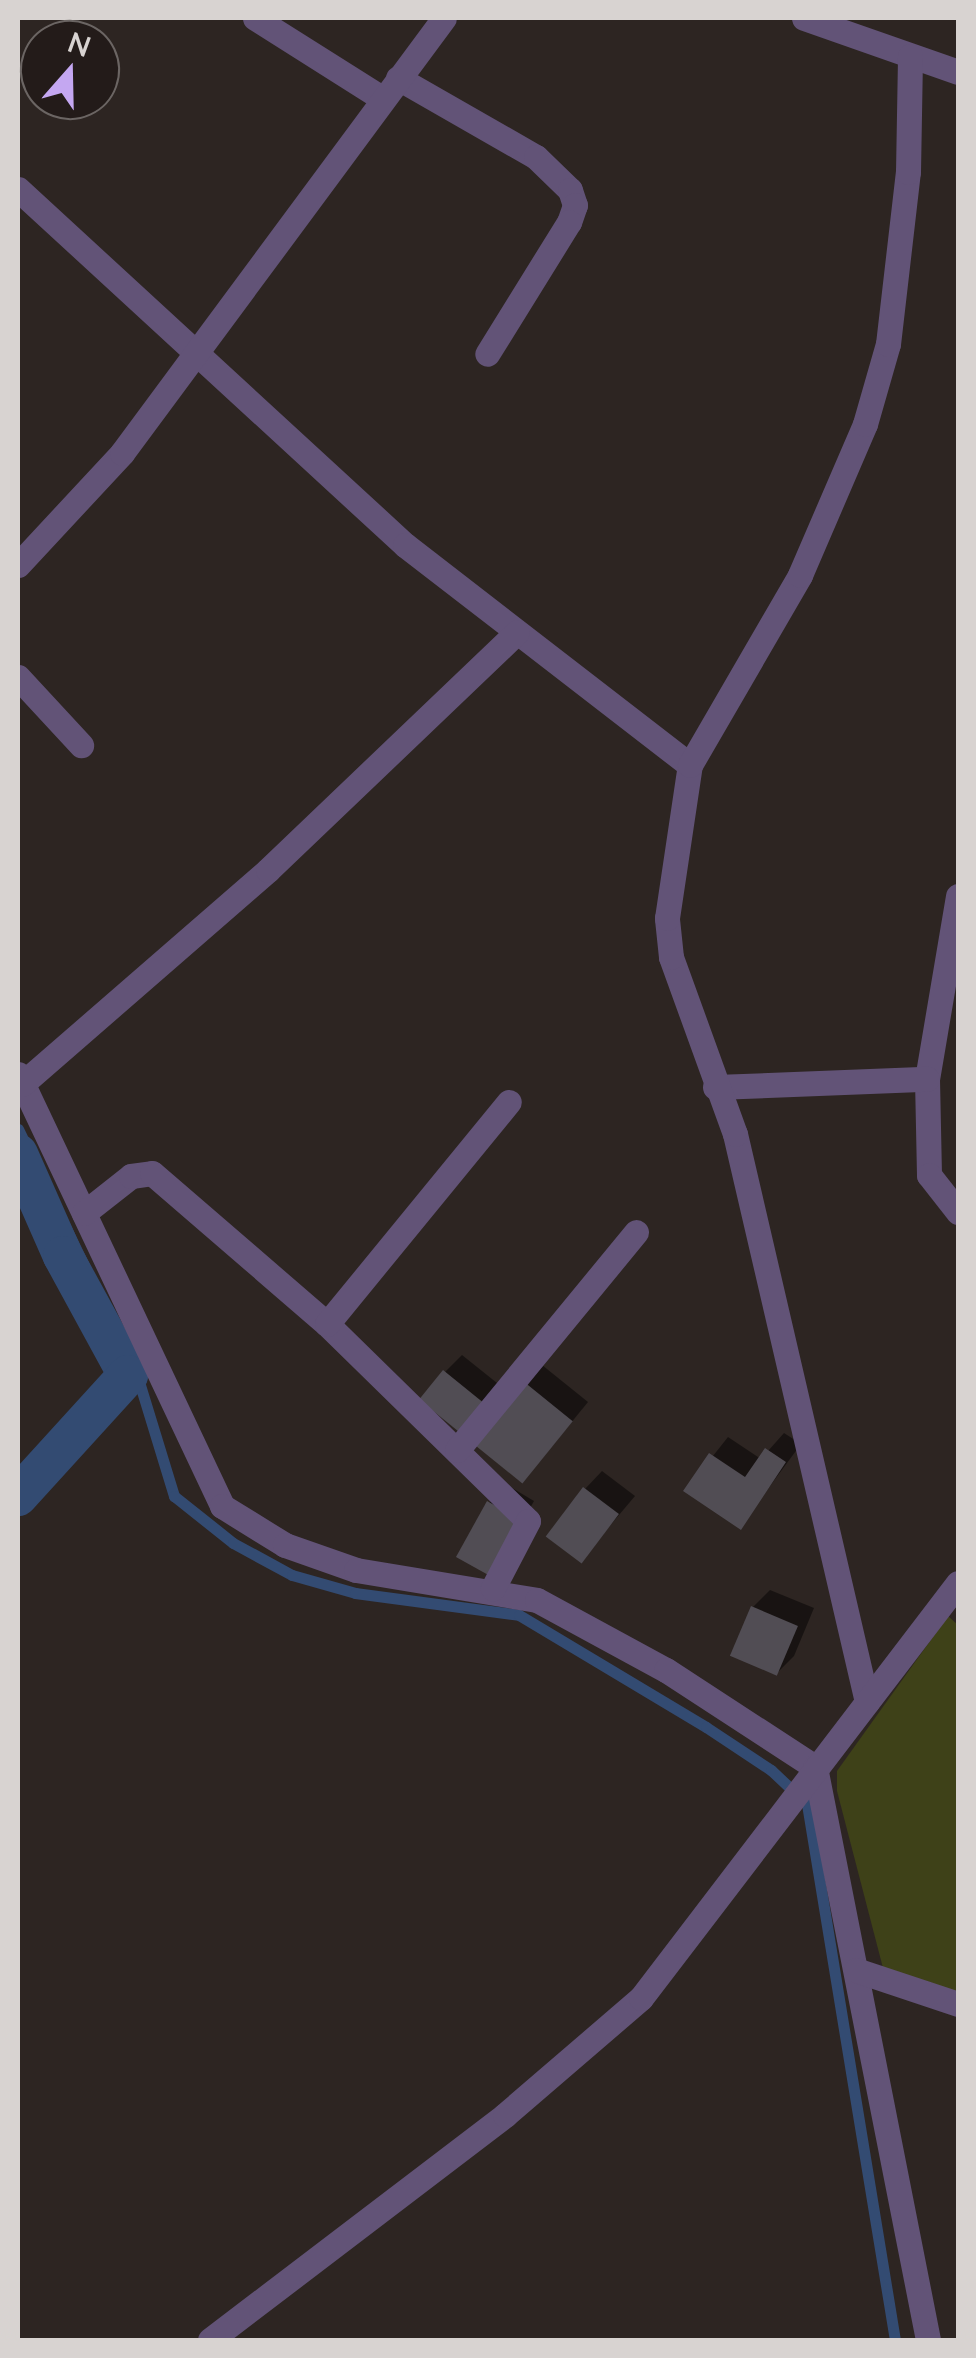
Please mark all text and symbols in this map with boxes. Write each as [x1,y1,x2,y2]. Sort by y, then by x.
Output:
north arrow [20,20,120,120]
text: N [64,24,96,63]

